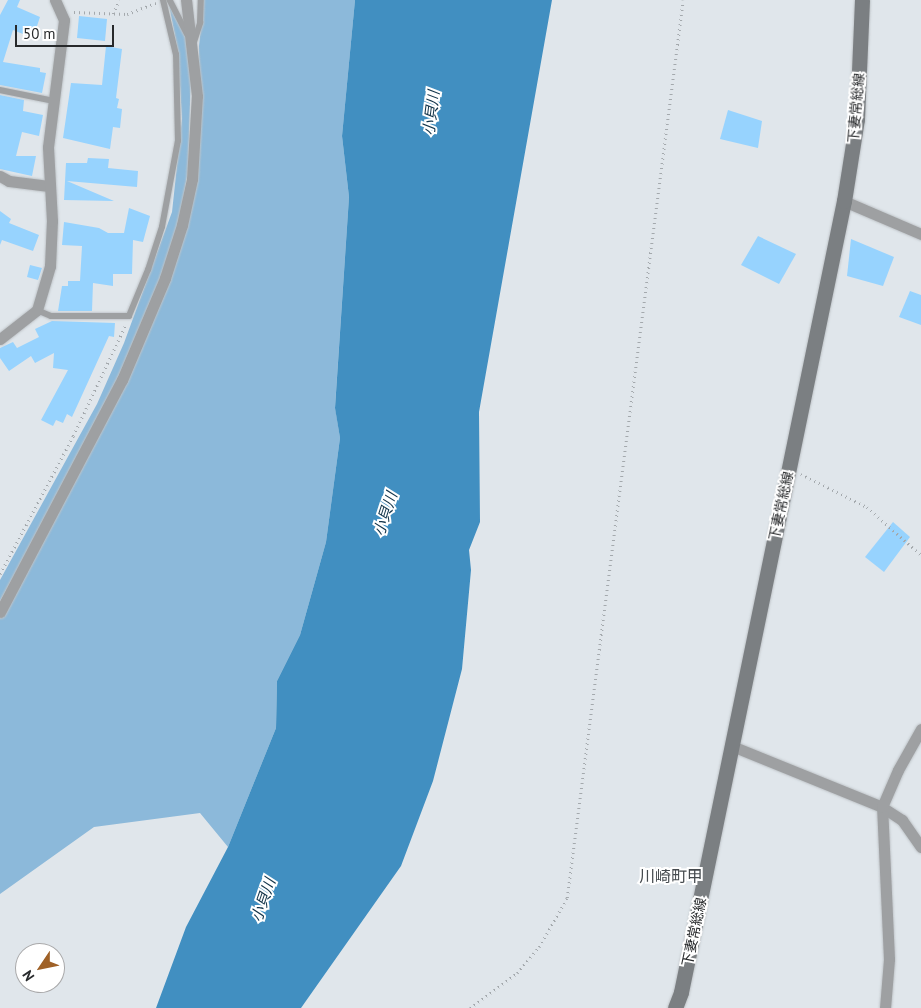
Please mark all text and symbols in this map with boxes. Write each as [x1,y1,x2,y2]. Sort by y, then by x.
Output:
scale bar [18,15,116,47]
text: 50 m [23,24,56,43]
street label: 下妻常総線 [845,72,867,144]
water label: 小貝川 [419,90,443,136]
street label: 下妻常総線 [766,470,796,542]
water label: 小貝川 [369,490,401,538]
district label: 川崎町甲 [639,866,703,886]
water label: 小貝川 [247,876,279,924]
street label: 下妻常総線 [679,896,709,968]
north arrow [15,943,65,993]
text: N [18,967,38,985]

